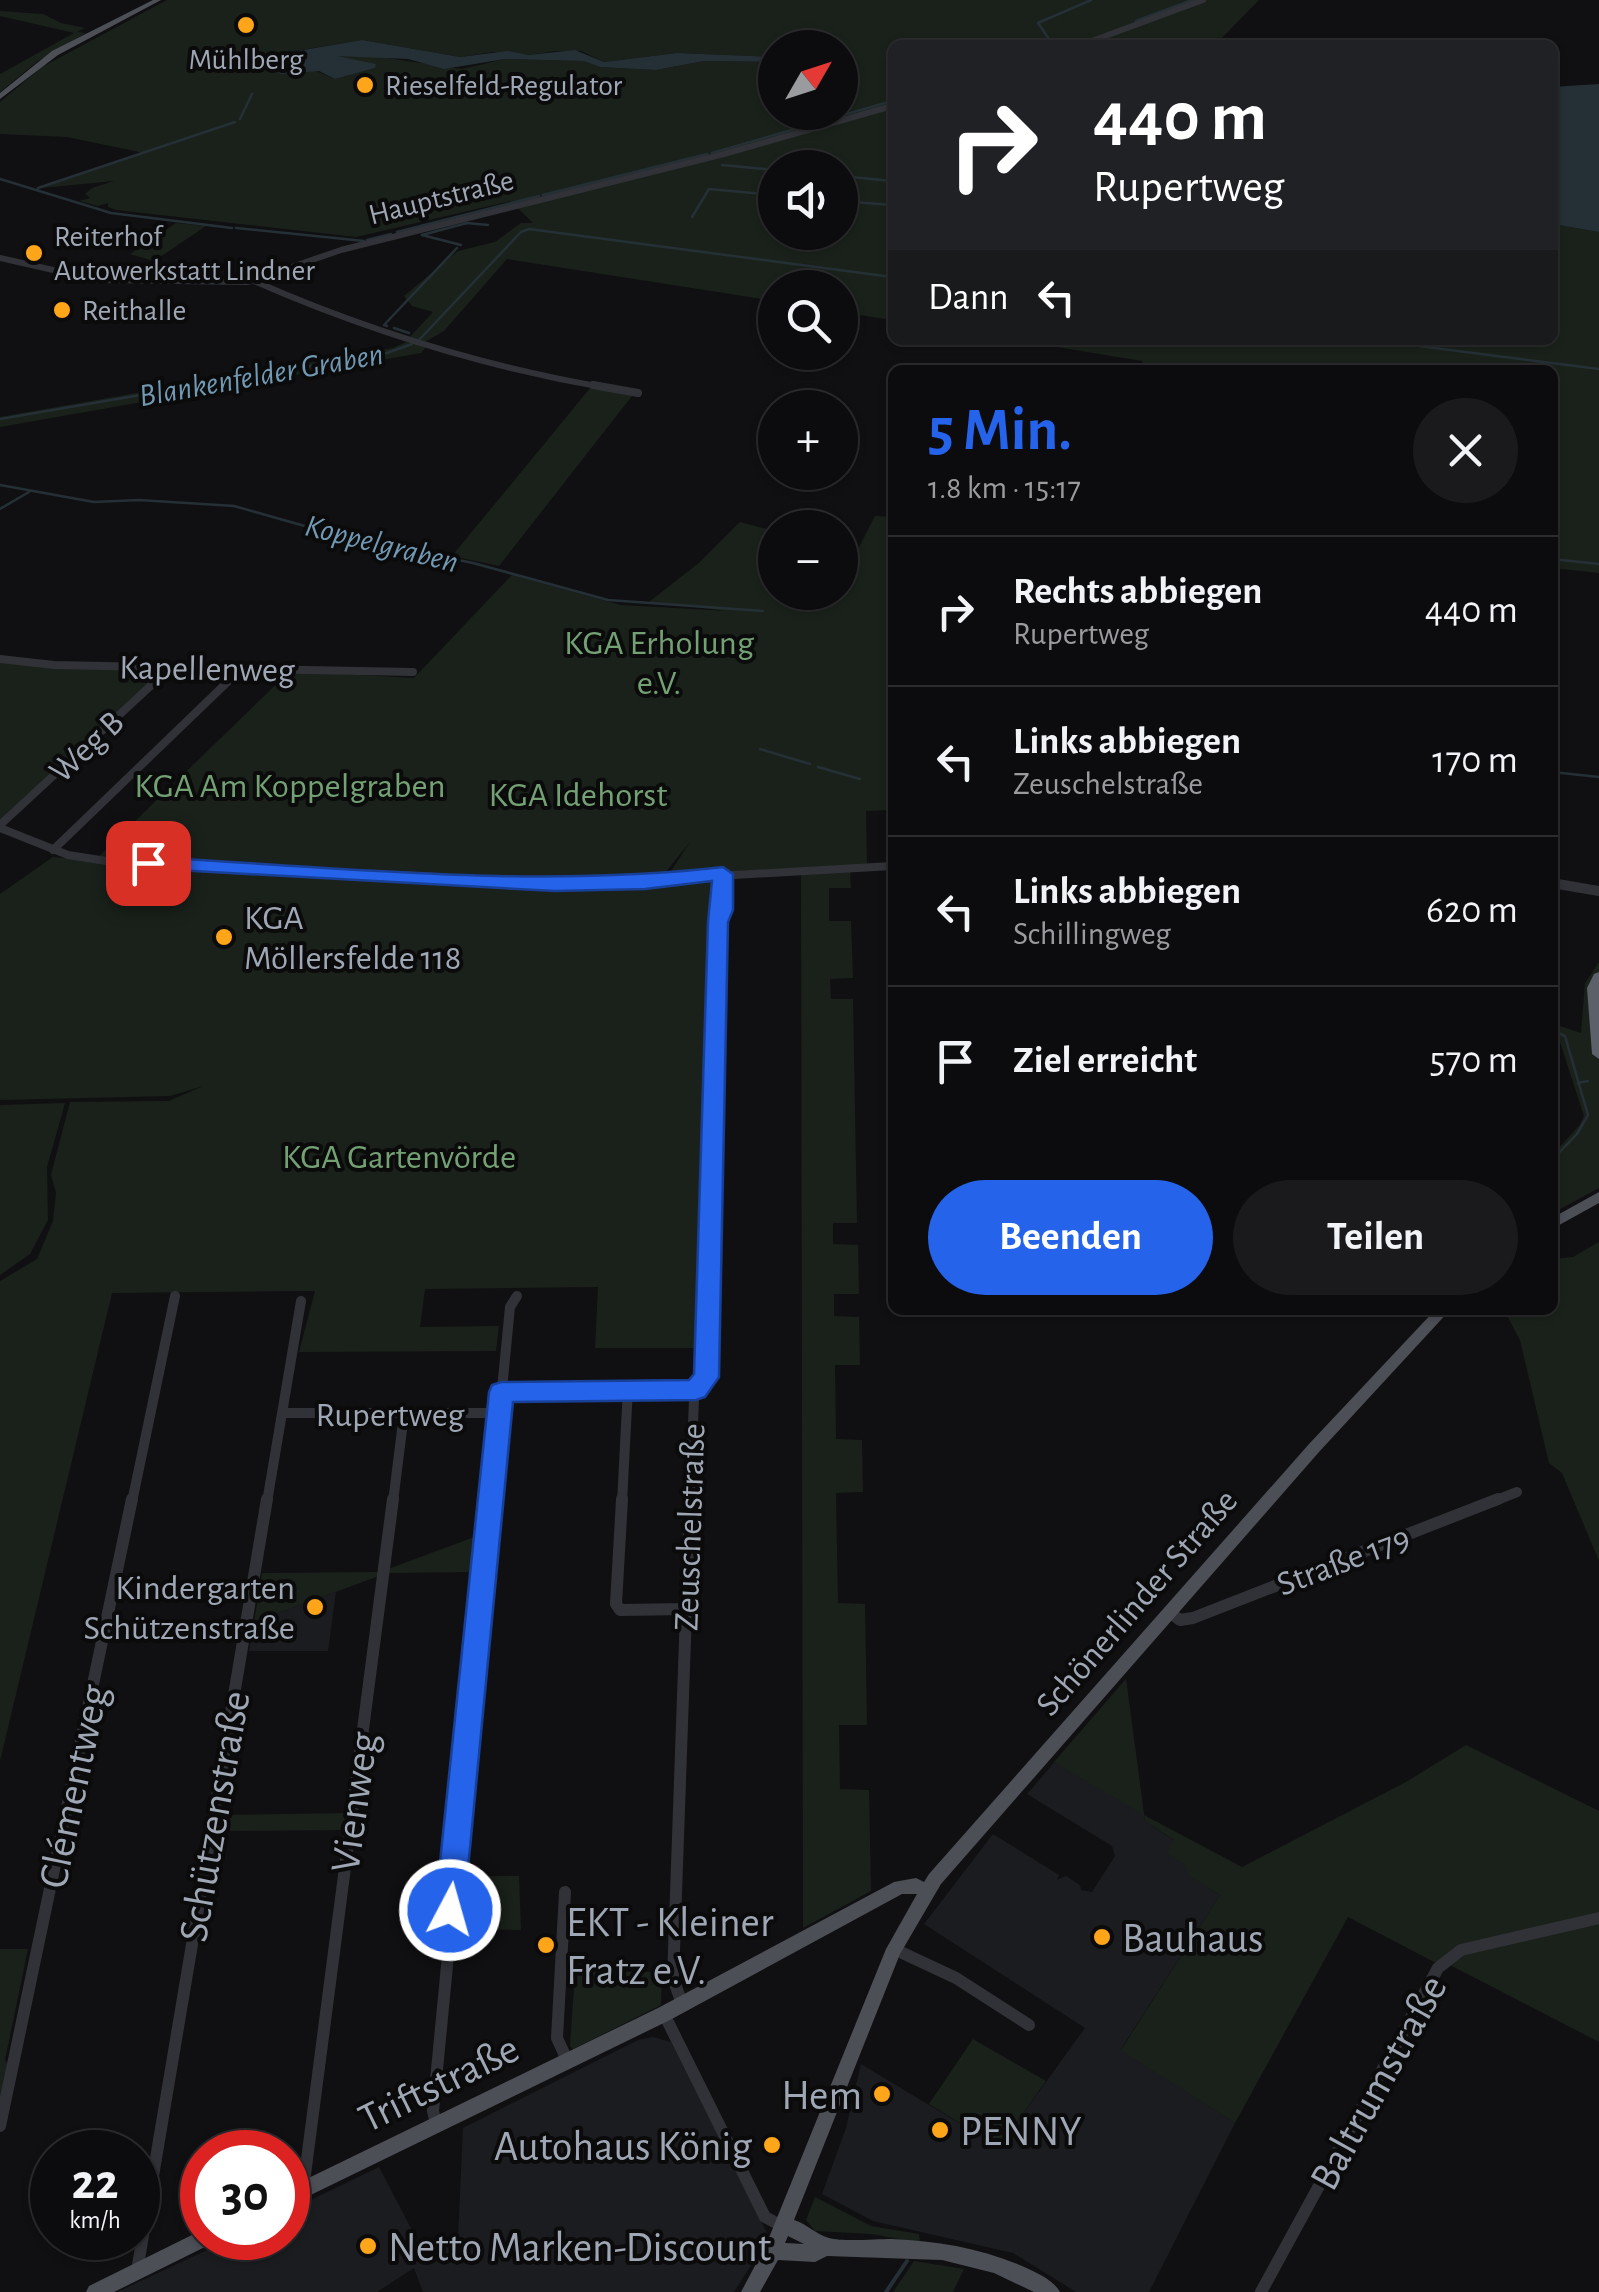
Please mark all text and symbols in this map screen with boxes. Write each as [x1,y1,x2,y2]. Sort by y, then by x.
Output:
marker: Mühlberg [235,14,257,36]
north arrow [758,30,858,130]
map controls [758,30,858,610]
place label: Mühlberg [189,45,304,75]
place label: Rieselfeld-Regulator [385,71,623,101]
marker: Rieselfeld-Regulator [354,74,376,96]
icon: right [928,80,1058,210]
text: 440 m [1093,83,1267,153]
button: sound [758,150,858,250]
street label: Hauptstraße [366,165,517,230]
text: Rupertweg [1093,165,1284,210]
place label: Reiterhof Autowerkstatt Lindner [54,222,315,286]
marker: Reiterhof Autowerkstatt Lindner [23,242,45,264]
button: search [758,270,858,370]
icon: left [1029,270,1084,325]
text: Dann [928,279,1009,317]
place label: Reithalle [82,296,186,326]
marker: Reithalle [51,299,73,321]
water label: Blankenfelder Graben [136,338,386,412]
button: + [758,390,858,490]
button: close [1413,398,1518,503]
text: 5 Min. [928,401,1072,461]
text: 1.8 km · 15:17 [928,472,1081,504]
water label: Koppelgraben [302,509,462,579]
button: − [758,510,858,610]
text: Rechts abbiegen [1013,573,1262,611]
icon: right [928,584,983,639]
text: 440 m [1425,592,1518,630]
text: Rupertweg [1013,618,1149,650]
park label: KGA Erholung e.V. [564,626,754,701]
street label: Kapellenweg [119,650,295,689]
street label: Weg B [43,705,131,790]
text: Links abbiegen [1013,723,1241,761]
icon: left [928,734,983,789]
text: 170 m [1432,742,1518,780]
text: Zeuschelstraße [1013,768,1203,800]
park label: KGA Am Koppelgraben [134,769,446,804]
park label: KGA Idehorst [489,778,667,813]
pin [106,821,191,906]
icon: arrive [121,836,176,891]
text: Links abbiegen [1013,873,1241,911]
icon: left [928,884,983,939]
text: 620 m [1426,892,1518,930]
place label: KGA Möllersfelde 118 [244,901,461,976]
text: Schillingweg [1013,918,1171,950]
marker: KGA Möllersfelde 118 [213,926,235,948]
icon: arrive [928,1034,983,1089]
text: Ziel erreicht [1013,1042,1197,1080]
text: 570 m [1430,1042,1518,1080]
park label: KGA Gartenvörde [282,1140,516,1175]
button: Beenden [928,1180,1213,1295]
button: Teilen [1233,1180,1518,1295]
street label: Rupertweg [316,1398,464,1433]
street label: Zeuschelstraße [669,1423,712,1631]
street label: Schönerlinder Straße [1030,1483,1244,1723]
street label: Straße 179 [1272,1520,1415,1603]
place label: Kindergarten Schützenstraße [84,1571,295,1646]
marker: Kindergarten Schützenstraße [304,1596,326,1618]
street label: Clémentweg [32,1680,116,1892]
street label: Schützenstraße [172,1688,258,1945]
street label: Vienweg [324,1729,386,1875]
position arrow [398,1858,502,1962]
place label: EKT - Kleiner Fratz e.V. [566,1902,774,1992]
place label: Bauhaus [1122,1918,1264,1960]
marker: Bauhaus [1091,1926,1113,1948]
marker: EKT - Kleiner Fratz e.V. [535,1934,557,1956]
street label: Baltrumstraße [1303,1969,1455,2197]
street label: Triftstraße [352,2027,525,2140]
place label: Hem [781,2075,862,2117]
marker: Hem [871,2083,893,2105]
place label: PENNY [960,2111,1082,2153]
marker: PENNY [929,2119,951,2141]
place label: Autohaus König [494,2126,753,2168]
speed limit sign: 30 [180,2130,310,2260]
marker: Autohaus König [761,2134,783,2156]
text: 22 [71,2158,119,2208]
text: km/h [69,2208,121,2233]
place label: Netto Marken-Discount [388,2227,771,2269]
marker: Netto Marken-Discount [357,2235,379,2257]

